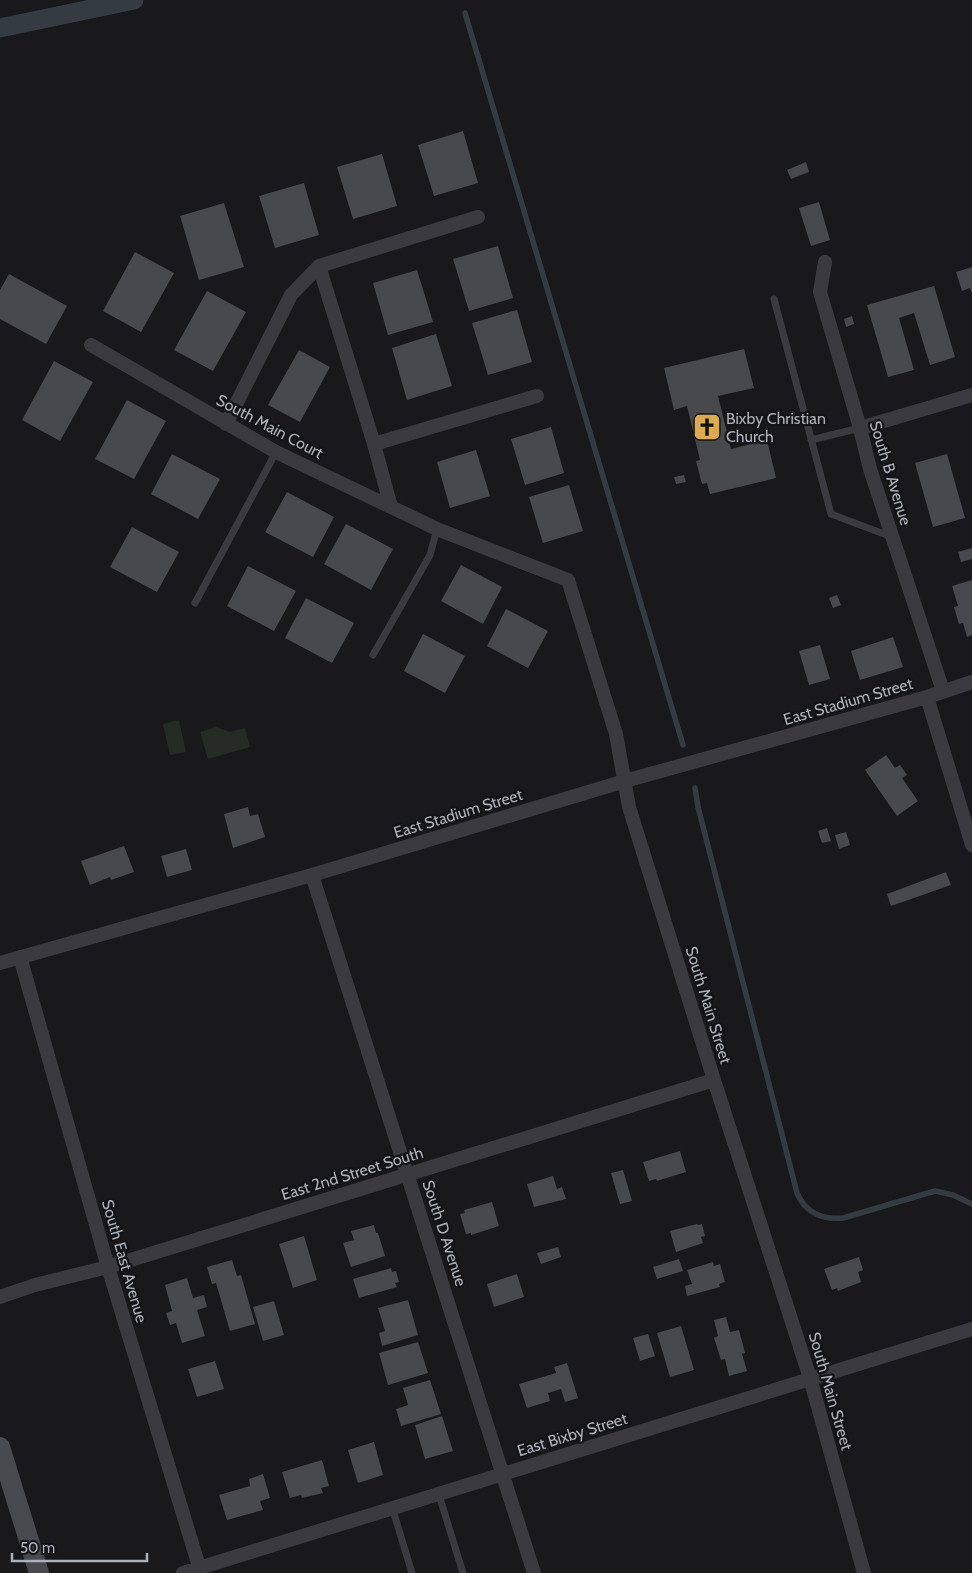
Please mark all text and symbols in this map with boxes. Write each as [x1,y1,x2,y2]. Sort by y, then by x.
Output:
street label: South Main Court [213,390,327,463]
place label: Bixby Christian Church [726,409,826,446]
church icon: Bixby Christian Church [692,412,722,442]
street label: South B Avenue [866,419,915,528]
street label: East Stadium Street [781,674,916,729]
street label: East Stadium Street [391,785,525,842]
street label: South Main Street [682,944,736,1067]
street label: East 2nd Street South [279,1143,425,1204]
street label: South D Avenue [418,1178,471,1288]
street label: South East Avenue [98,1197,151,1325]
street label: South Main Street [805,1330,857,1453]
street label: East Bixby Street [515,1409,630,1460]
scale bar [12,1530,148,1562]
text: 50 m [20,1539,55,1557]

